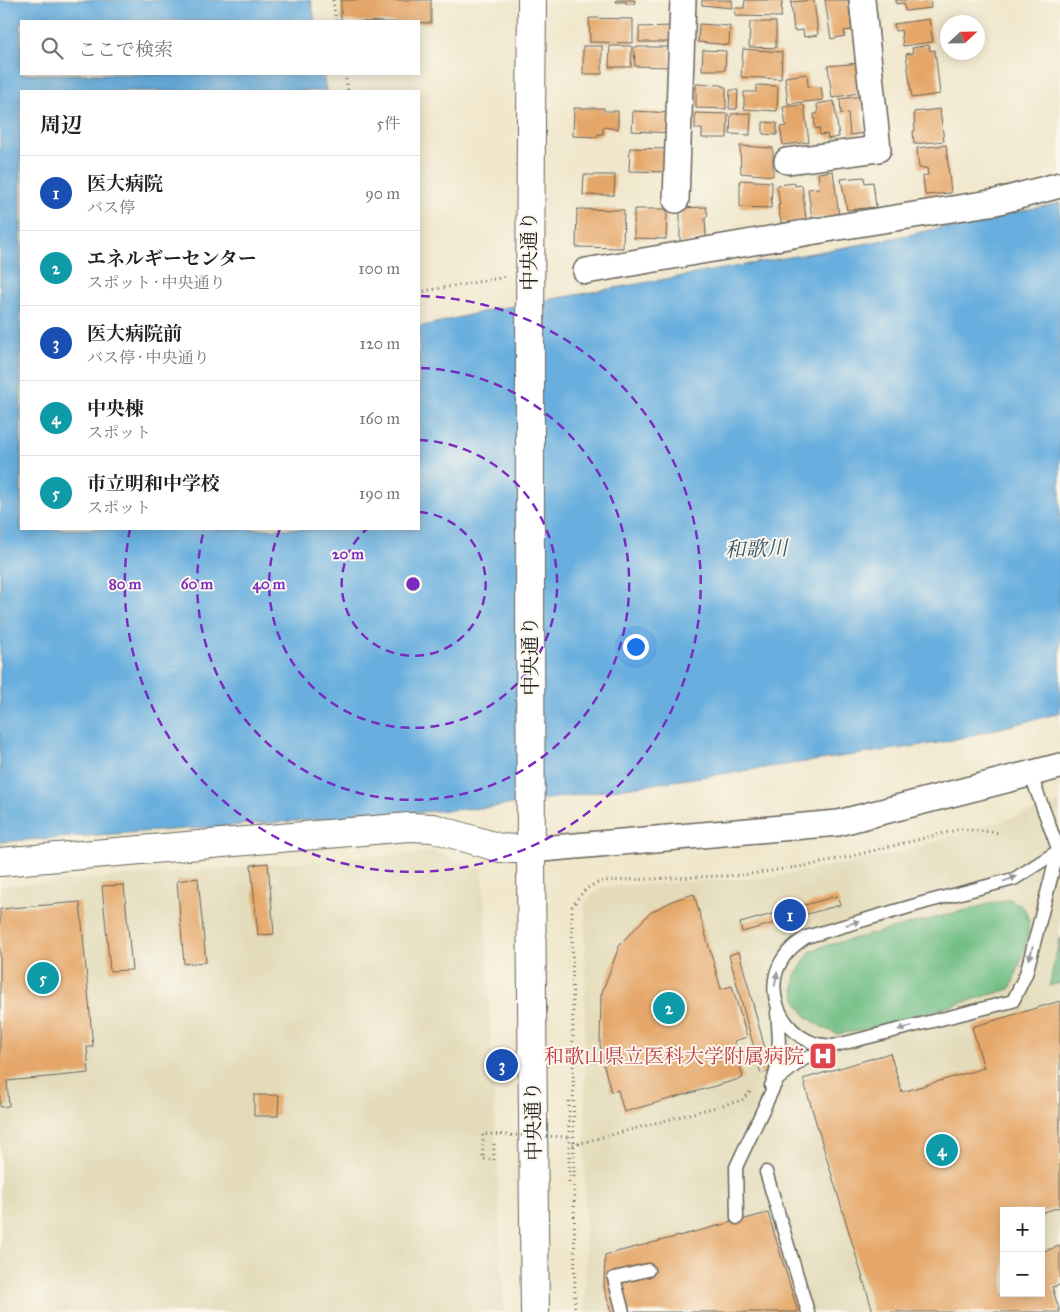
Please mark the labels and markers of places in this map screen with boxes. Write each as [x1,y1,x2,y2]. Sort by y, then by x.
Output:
centre of rings [404,575,422,593]
pin: 1 [774,896,806,934]
pin: 5 [27,959,59,997]
pin: 2 [653,989,685,1027]
hospital icon: 和歌山県立医科大学附属病院 [808,1041,838,1071]
place label: 和歌山県立医科大学附属病院 [544,1044,804,1068]
pin: 3 [486,1046,518,1084]
pin: 4 [926,1131,958,1169]

